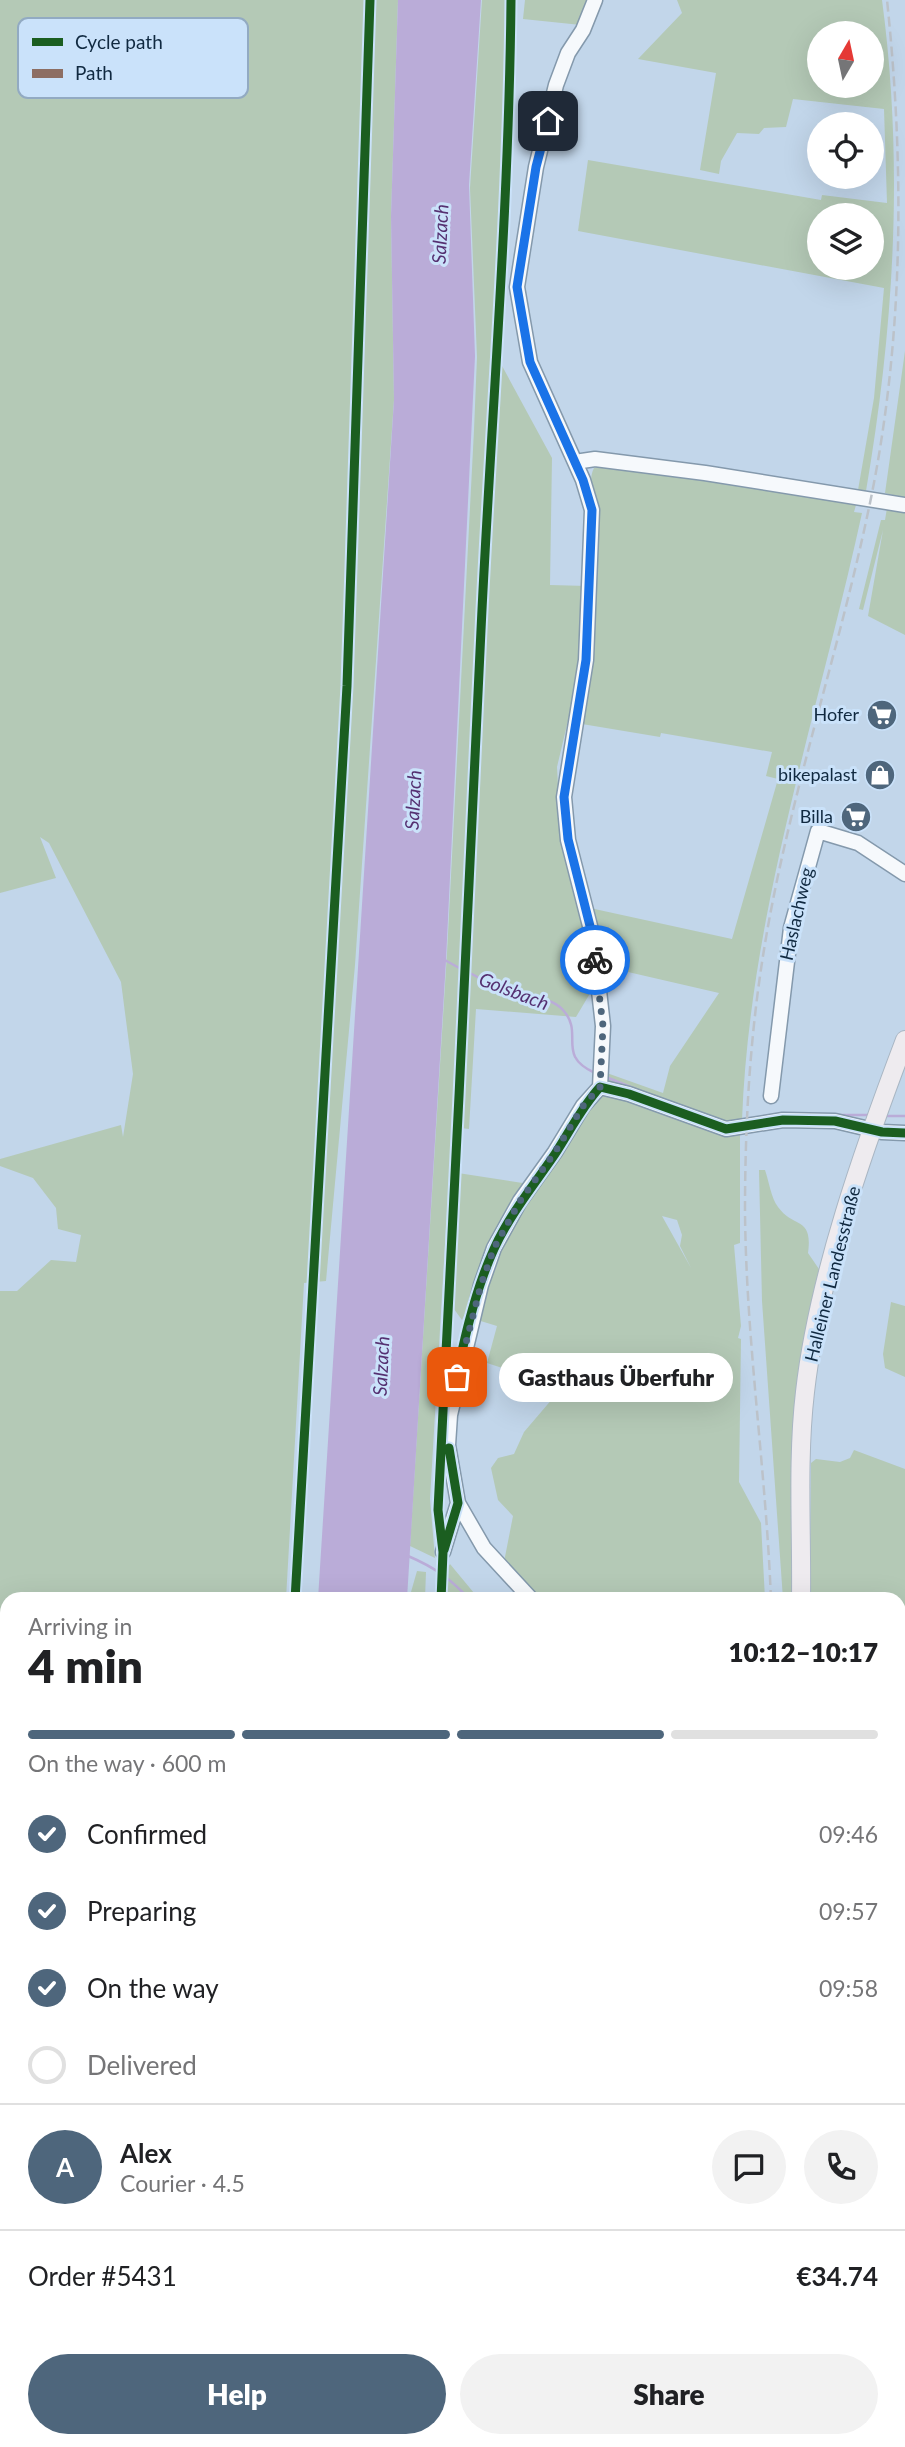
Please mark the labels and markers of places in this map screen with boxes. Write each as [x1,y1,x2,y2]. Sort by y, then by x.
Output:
pin [518,91,578,151]
supermarket icon: Hofer [865,698,899,732]
place label: Hofer [813,703,859,725]
shop icon: bikepalast [863,758,897,792]
place label: bikepalast [778,763,858,785]
supermarket icon: Billa [839,800,873,834]
place label: Billa [800,805,833,827]
pin [427,1347,487,1407]
callout: Gasthaus Überfuhr [499,1352,734,1402]

